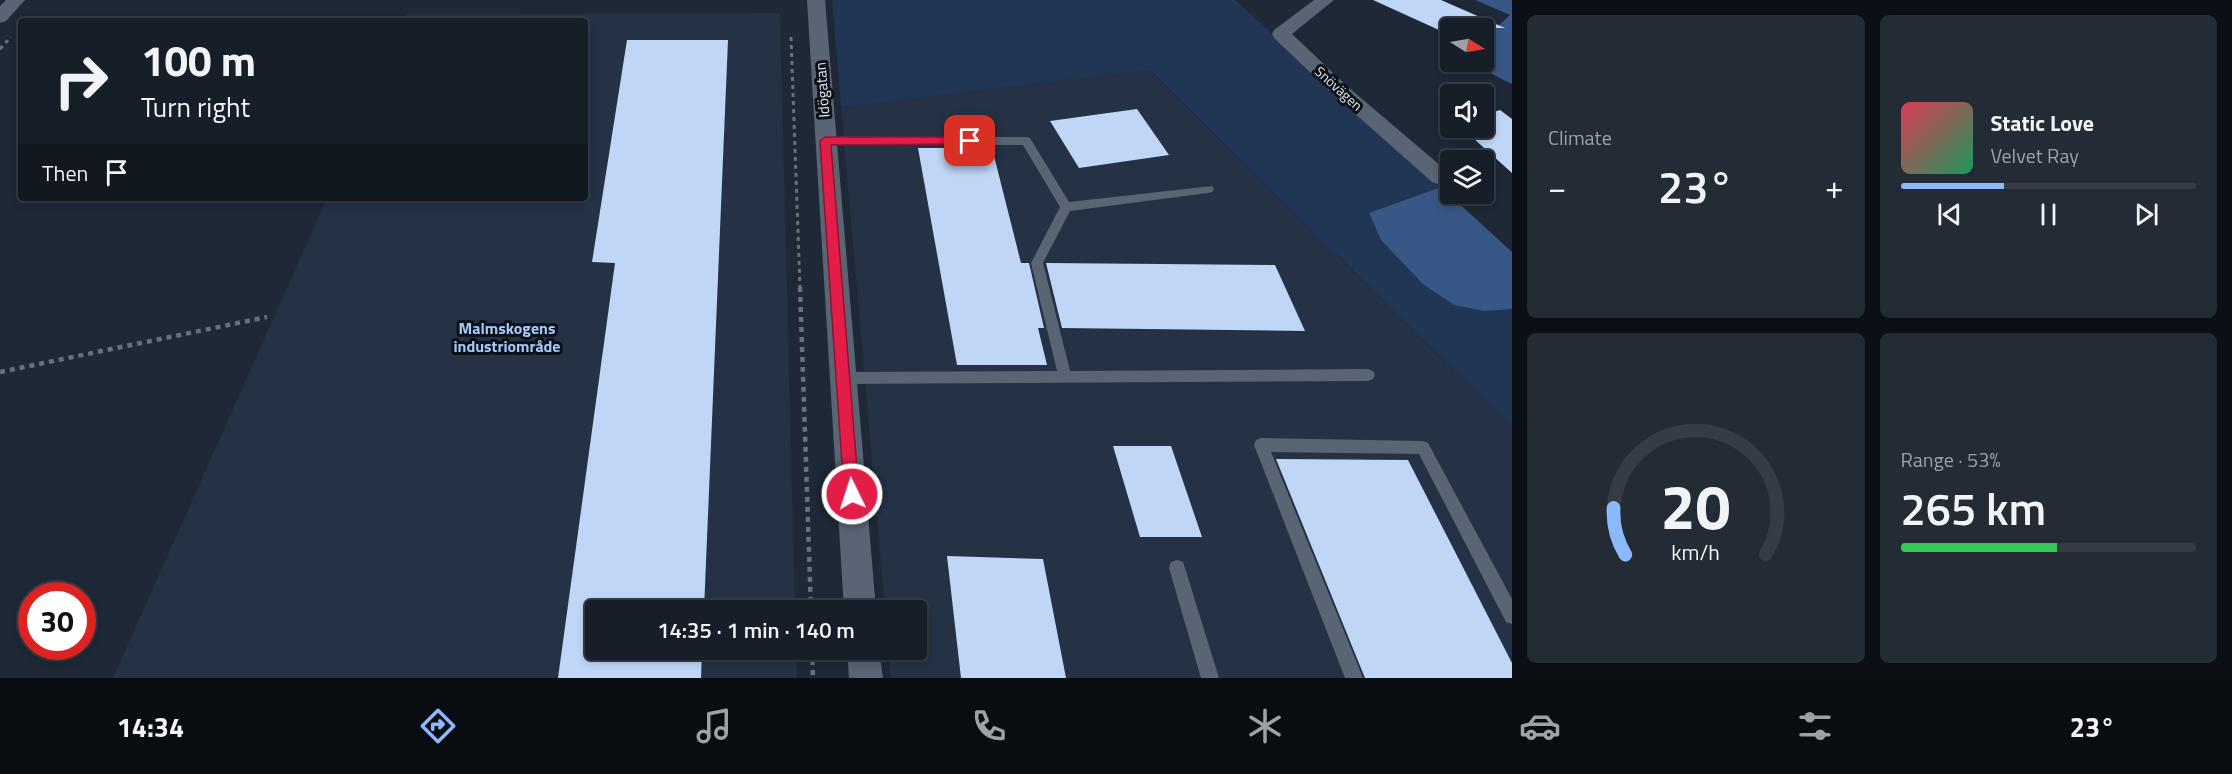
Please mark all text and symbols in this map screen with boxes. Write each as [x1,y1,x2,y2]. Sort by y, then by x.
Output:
north arrow [1440,18,1494,72]
map controls [1440,18,1494,204]
text: 100 m [141,28,256,92]
icon: right [42,42,120,120]
street label: Idögatan [809,61,835,119]
street label: Snövägen [1310,61,1368,115]
button: sound [1440,84,1494,138]
text: Turn right [141,86,250,127]
text: Static Love [1991,106,2094,140]
pin [944,115,995,166]
text: Climate [1548,122,1612,153]
icon: arrive [953,124,986,157]
text: Velvet Ray [1991,140,2079,171]
button: layers [1440,150,1494,204]
text: 23° [1658,152,1734,220]
text: Then [42,156,88,190]
icon: arrive [100,156,133,189]
text: − [1548,162,1566,212]
text: + [1825,162,1843,212]
icon: previous [1933,198,1966,231]
icon: pause [2032,198,2065,231]
icon: next [2130,198,2163,231]
district label: Malmskogens industriområde [453,316,561,358]
text: Range · 53% [1901,444,2001,475]
text: 20 [1661,458,1731,553]
position arrow [820,462,884,526]
text: 265 km [1901,474,2046,542]
text: km/h [1671,536,1720,568]
speed limit sign: 30 [18,582,96,660]
text: 14:35 · 1 min · 140 m [657,613,855,647]
icon: directions [417,705,459,747]
icon: music [693,705,735,747]
icon: phone [968,705,1010,747]
icon: climate [1244,705,1286,747]
icon: car [1519,705,1561,747]
icon: filters [1794,705,1836,747]
text: 14:34 [117,706,184,747]
text: 23° [2070,706,2115,747]

